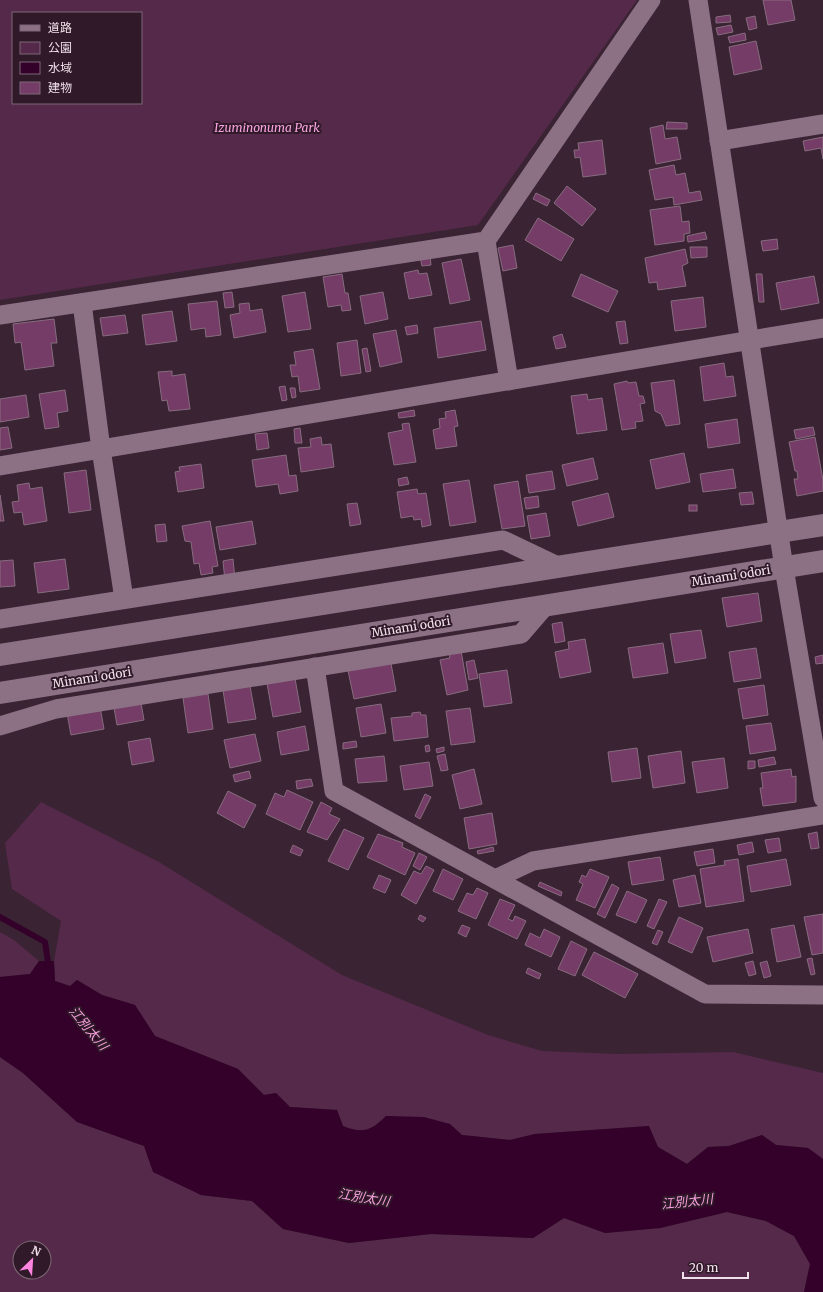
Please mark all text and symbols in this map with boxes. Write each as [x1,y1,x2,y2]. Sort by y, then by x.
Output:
legend [12,12,142,104]
text: 道路 [48,20,72,35]
text: 公園 [48,40,72,55]
text: 水域 [48,60,72,75]
text: 建物 [48,80,72,95]
park label: Izuminonuma Park [214,120,320,135]
street label: Minami odori [690,562,772,589]
street label: Minami odori [370,613,452,640]
street label: Minami odori [51,664,133,691]
water label: 江別太川 [65,1003,113,1055]
water label: 江別太川 [337,1185,393,1210]
water label: 江別太川 [660,1190,716,1213]
north arrow [12,1240,52,1280]
text: N [29,1243,43,1259]
scale bar [683,1254,748,1280]
text: 20 m [689,1260,718,1275]

